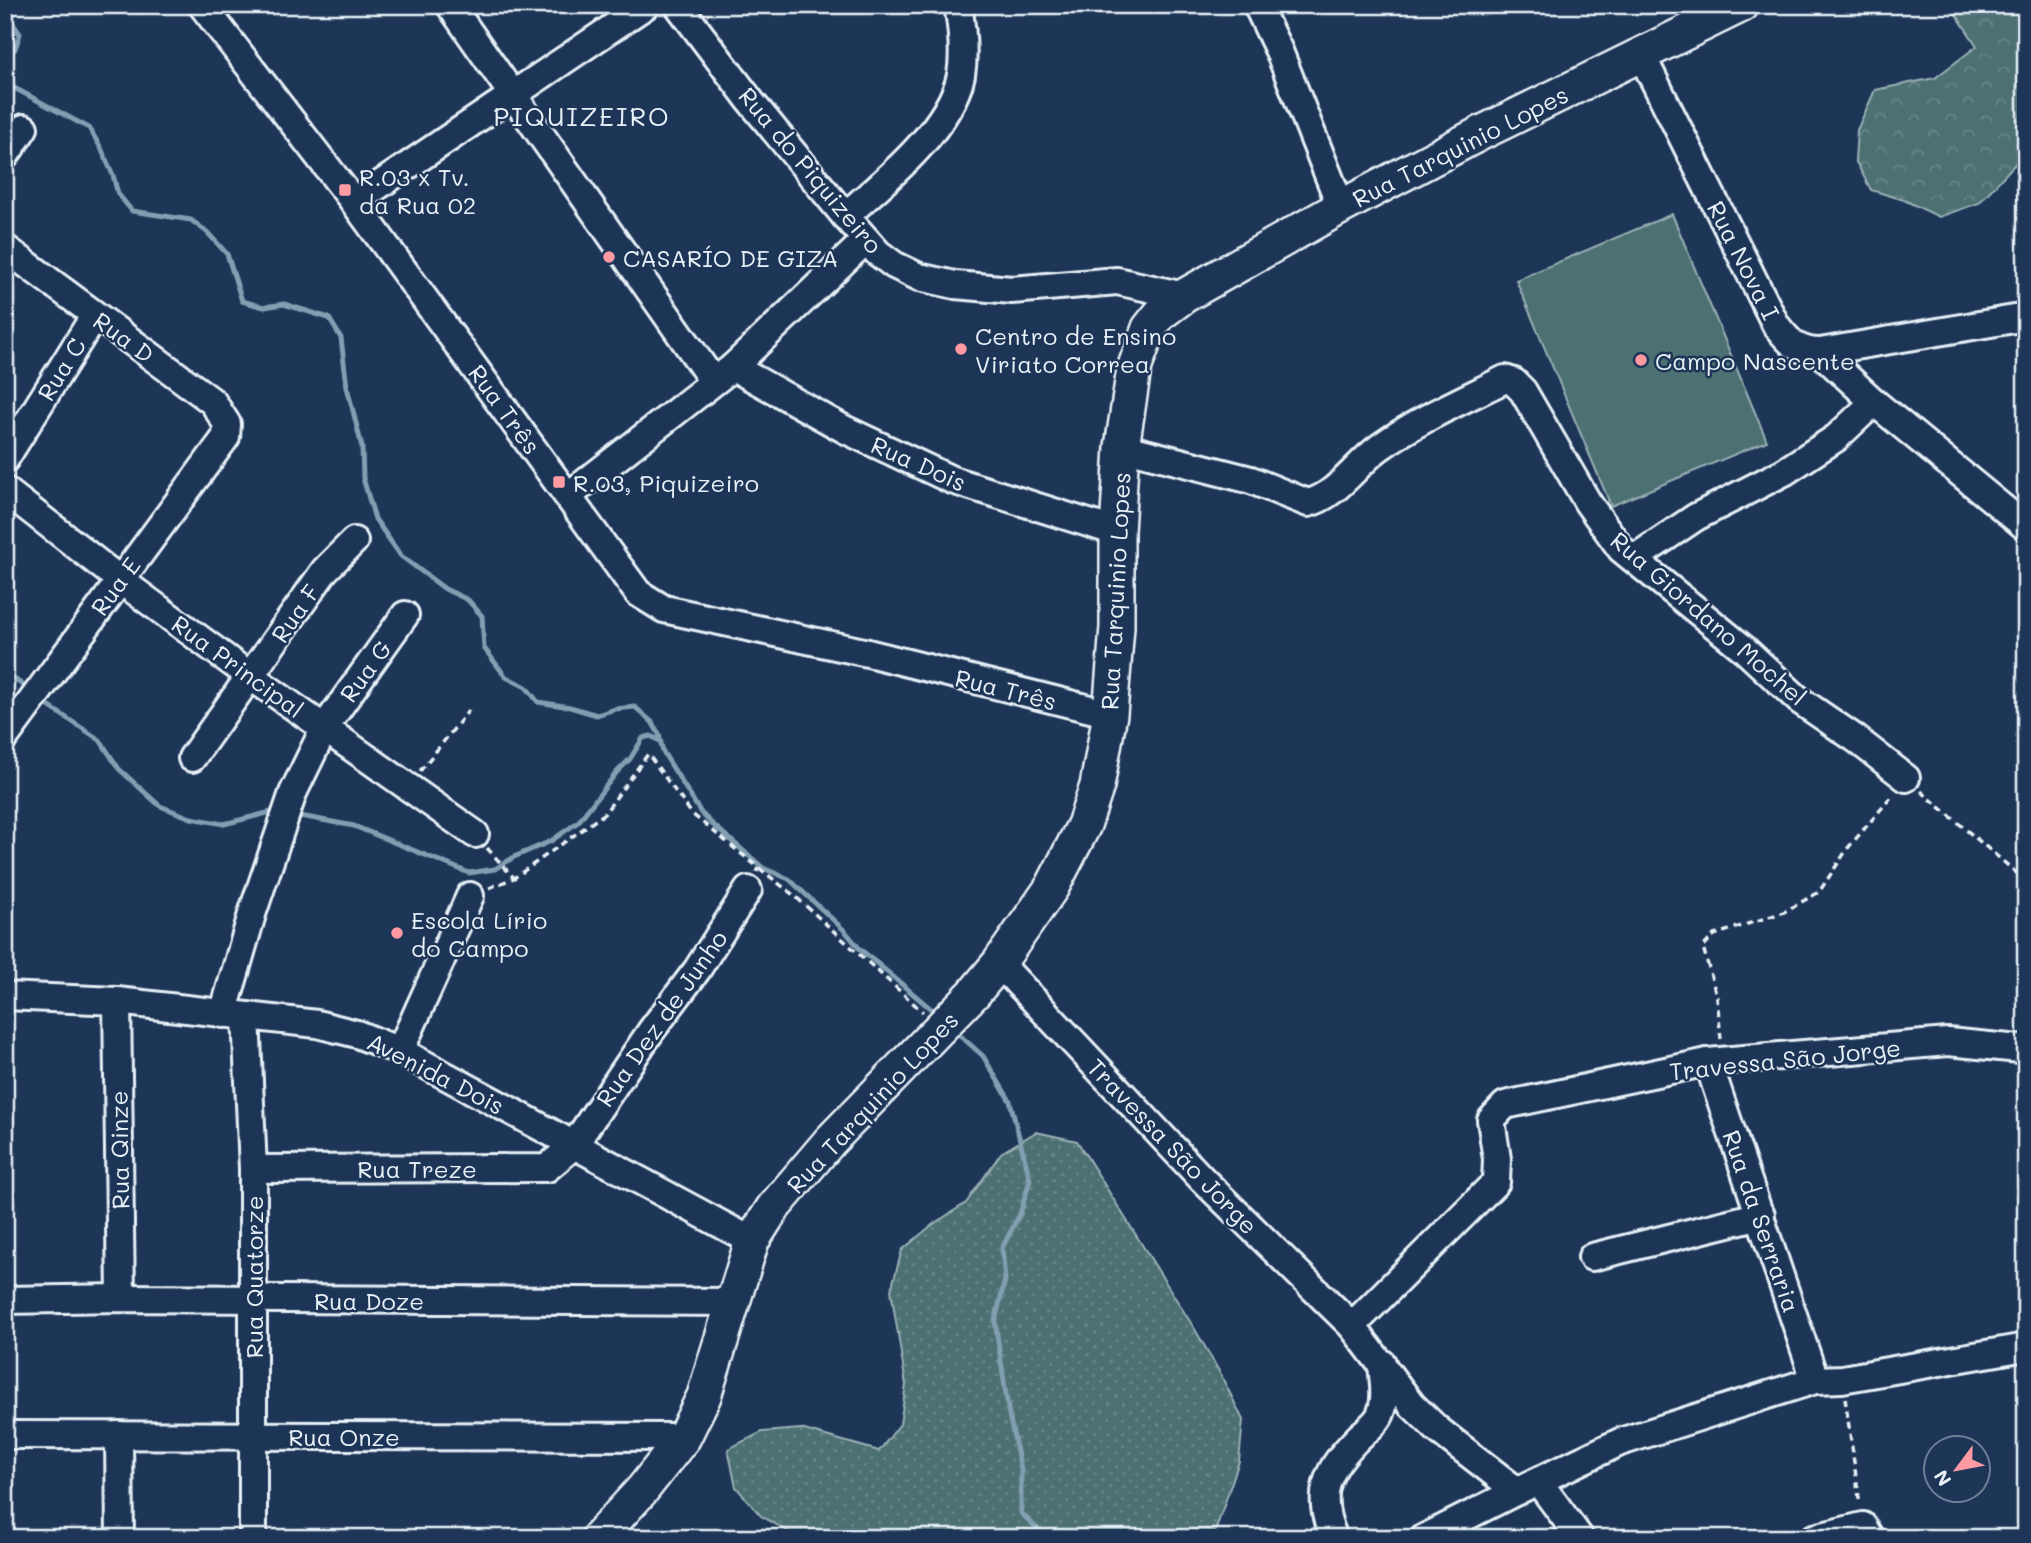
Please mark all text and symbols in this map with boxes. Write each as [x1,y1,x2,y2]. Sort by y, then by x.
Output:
street label: Rua Tarquinio Lopes [1347,78,1573,214]
street label: Rua do Piquizeiro [732,80,890,260]
district label: PIQUIZEIRO [493,99,671,133]
place label: R.03 x Tv. da Rua 02 [359,161,476,220]
marker: R.03 x Tv. da Rua 02 [337,182,353,198]
street label: Rua Nova I [1701,196,1787,324]
place label: CASARÍO DE GIZA [623,242,838,273]
marker: CASARÍO DE GIZA [601,249,617,265]
street label: Rua D [88,305,160,369]
place label: Centro de Ensino Viriato Correa [975,320,1176,379]
street label: Rua C [30,332,92,406]
marker: Centro de Ensino Viriato Correa [953,341,969,357]
place label: Campo Nascente [1655,345,1855,376]
marker: Campo Nascente [1633,352,1649,368]
street label: Rua Três [462,358,548,460]
street label: Rua Dois [867,428,971,498]
place label: R.03, Piquizeiro [573,467,759,498]
street label: Rua Tarquinio Lopes [1093,471,1137,711]
marker: R.03, Piquizeiro [551,474,567,490]
street label: Rua Giordano Mochel [1605,524,1813,712]
street label: Rua E [83,551,147,621]
street label: Rua F [264,578,326,648]
street label: Rua Principal [166,608,310,724]
street label: Rua G [332,634,398,708]
street label: Rua Três [952,661,1060,717]
place label: Escola Lírio do Campo [411,904,547,963]
street label: Rua Dez de Junho [588,924,734,1112]
marker: Escola Lírio do Campo [389,925,405,941]
street label: Rua Tarquinio Lopes [779,1004,965,1200]
street label: Avenida Dois [362,1025,510,1121]
street label: Travessa São Jorge [1668,1031,1902,1087]
street label: Travessa São Jorge [1081,1052,1265,1240]
street label: Rua Qinze [102,1090,136,1210]
street label: Rua da Serraria [1716,1126,1808,1316]
street label: Rua Treze [357,1153,477,1184]
street label: Rua Quatorze [238,1195,269,1359]
street label: Rua Doze [314,1285,424,1316]
street label: Rua Onze [288,1421,400,1452]
north arrow [1923,1434,1993,1504]
text: N [1928,1466,1957,1491]

